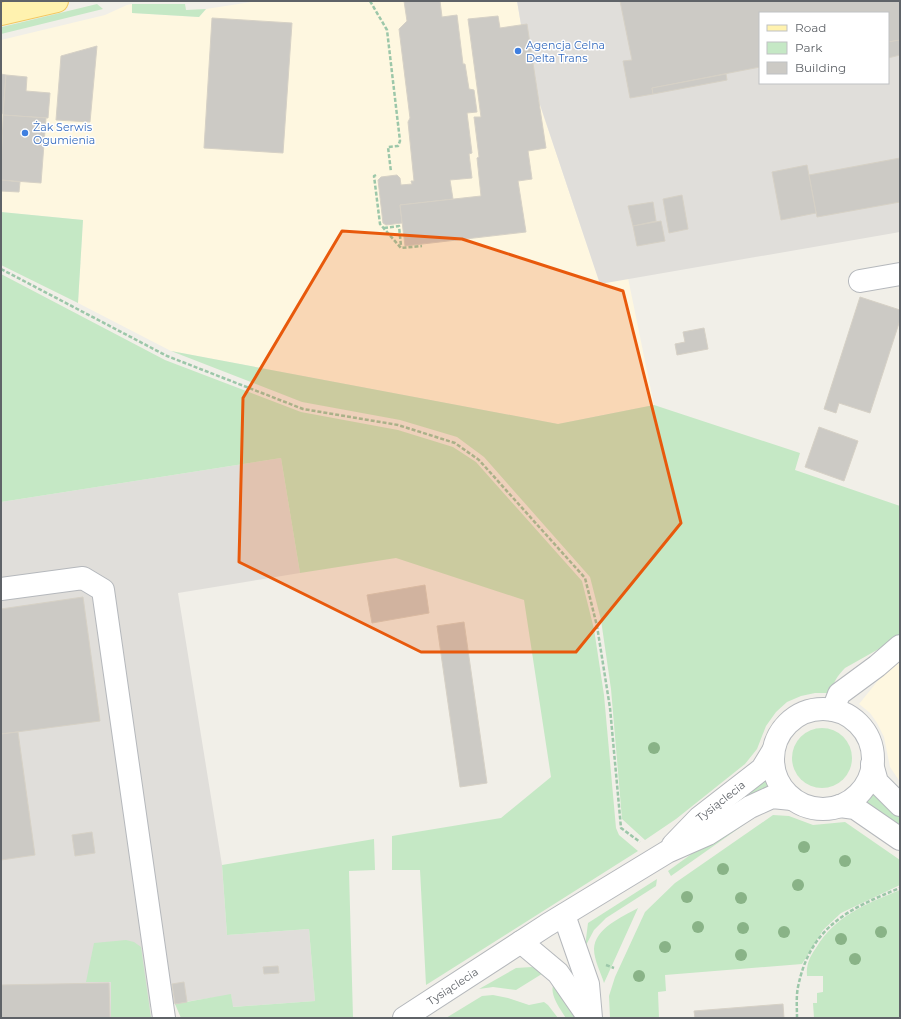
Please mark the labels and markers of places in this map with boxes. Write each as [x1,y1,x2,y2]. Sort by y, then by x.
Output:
place label: Agencja Celna Delta Trans [526,38,605,65]
marker: Agencja Celna Delta Trans [513,46,523,56]
place label: Żak Serwis Ogumienia [33,120,95,147]
marker: Żak Serwis Ogumienia [20,128,30,138]

